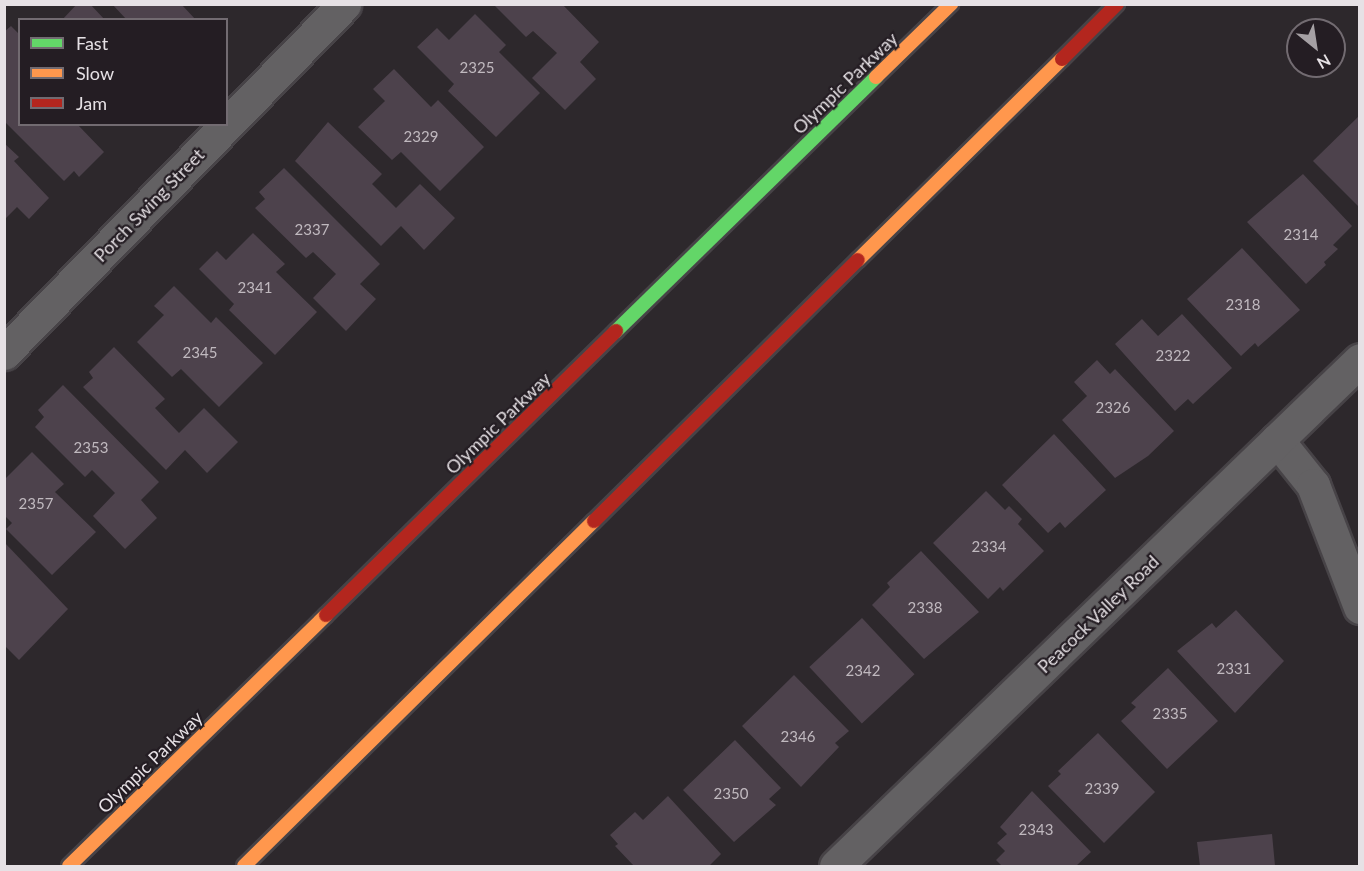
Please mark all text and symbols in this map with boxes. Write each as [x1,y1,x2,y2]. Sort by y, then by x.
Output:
legend [18,18,228,126]
north arrow [1286,18,1346,78]
street label: Olympic Parkway [788,28,902,138]
text: Fast [76,32,108,54]
text: N [1314,51,1334,74]
house number: 2325 [460,59,494,77]
text: Slow [76,62,114,84]
text: Jam [76,92,107,114]
house number: 2329 [404,128,438,146]
street label: Porch Swing Street [89,144,209,266]
house number: 2337 [295,221,329,239]
house number: 2314 [1284,226,1318,244]
house number: 2341 [238,279,272,297]
house number: 2318 [1226,296,1260,314]
house number: 2345 [183,344,217,362]
house number: 2322 [1156,347,1190,365]
street label: Olympic Parkway [441,368,555,478]
house number: 2326 [1096,399,1130,417]
house number: 2353 [74,439,108,457]
house number: 2357 [19,495,53,513]
house number: 2334 [972,538,1006,556]
street label: Peacock Valley Road [1033,550,1163,678]
house number: 2338 [908,599,942,617]
house number: 2331 [1217,660,1251,678]
house number: 2342 [846,662,880,680]
house number: 2335 [1153,705,1187,723]
street label: Olympic Parkway [93,707,207,817]
house number: 2346 [781,728,815,746]
house number: 2339 [1085,780,1119,798]
house number: 2350 [714,785,748,803]
house number: 2343 [1019,821,1053,839]

